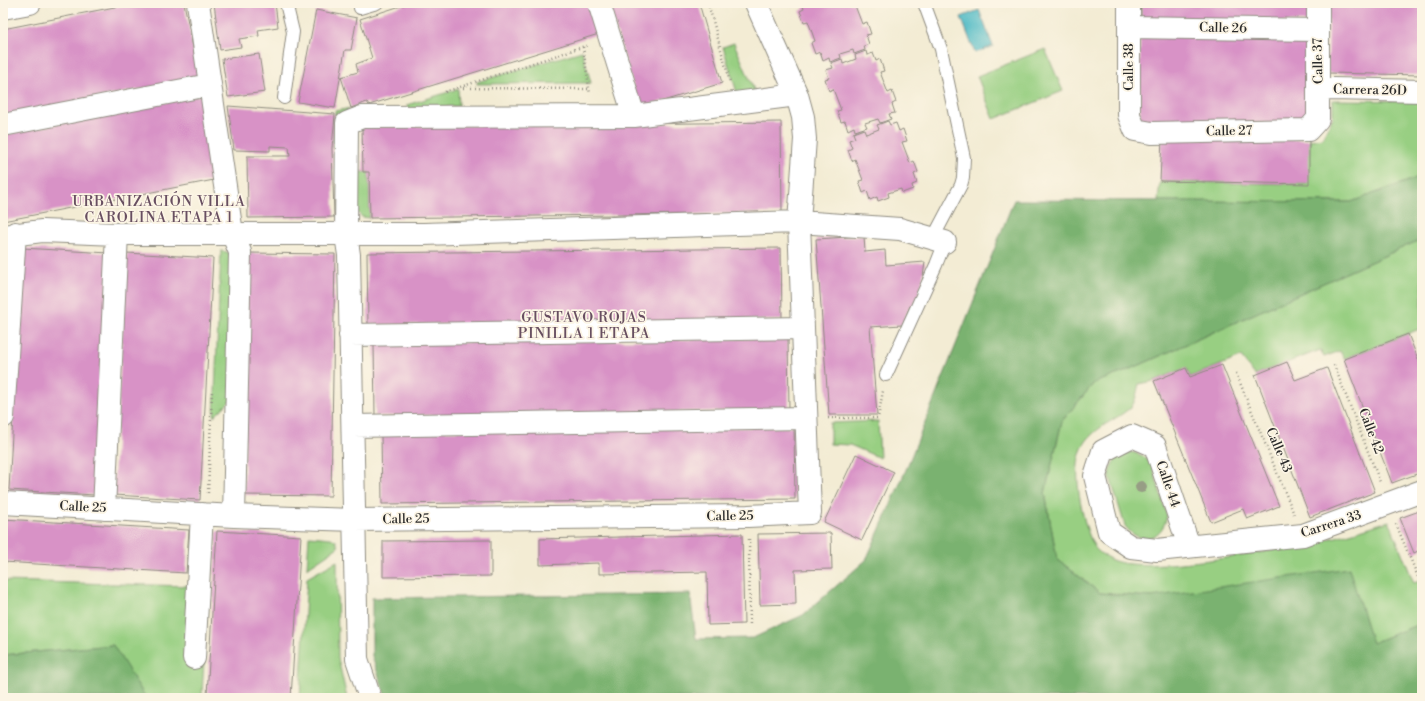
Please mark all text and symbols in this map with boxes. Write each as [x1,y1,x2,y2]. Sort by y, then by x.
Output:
street label: Calle 26 [1199,20,1247,36]
street label: Calle 37 [1310,37,1326,84]
street label: Calle 38 [1121,43,1137,91]
street label: Carrera 26D [1333,81,1407,99]
street label: Calle 27 [1206,123,1253,139]
district label: URBANIZACIÓN VILLA CAROLINA ETAPA 1 [72,191,246,227]
district label: GUSTAVO ROJAS PINILLA 1 ETAPA [518,309,650,343]
street label: Calle 42 [1355,406,1387,456]
street label: Calle 43 [1262,425,1296,475]
street label: Calle 44 [1153,459,1183,510]
street label: Calle 25 [59,498,107,516]
street label: Carrera 33 [1299,507,1363,541]
street label: Calle 25 [706,508,754,524]
street label: Calle 25 [382,511,430,527]

